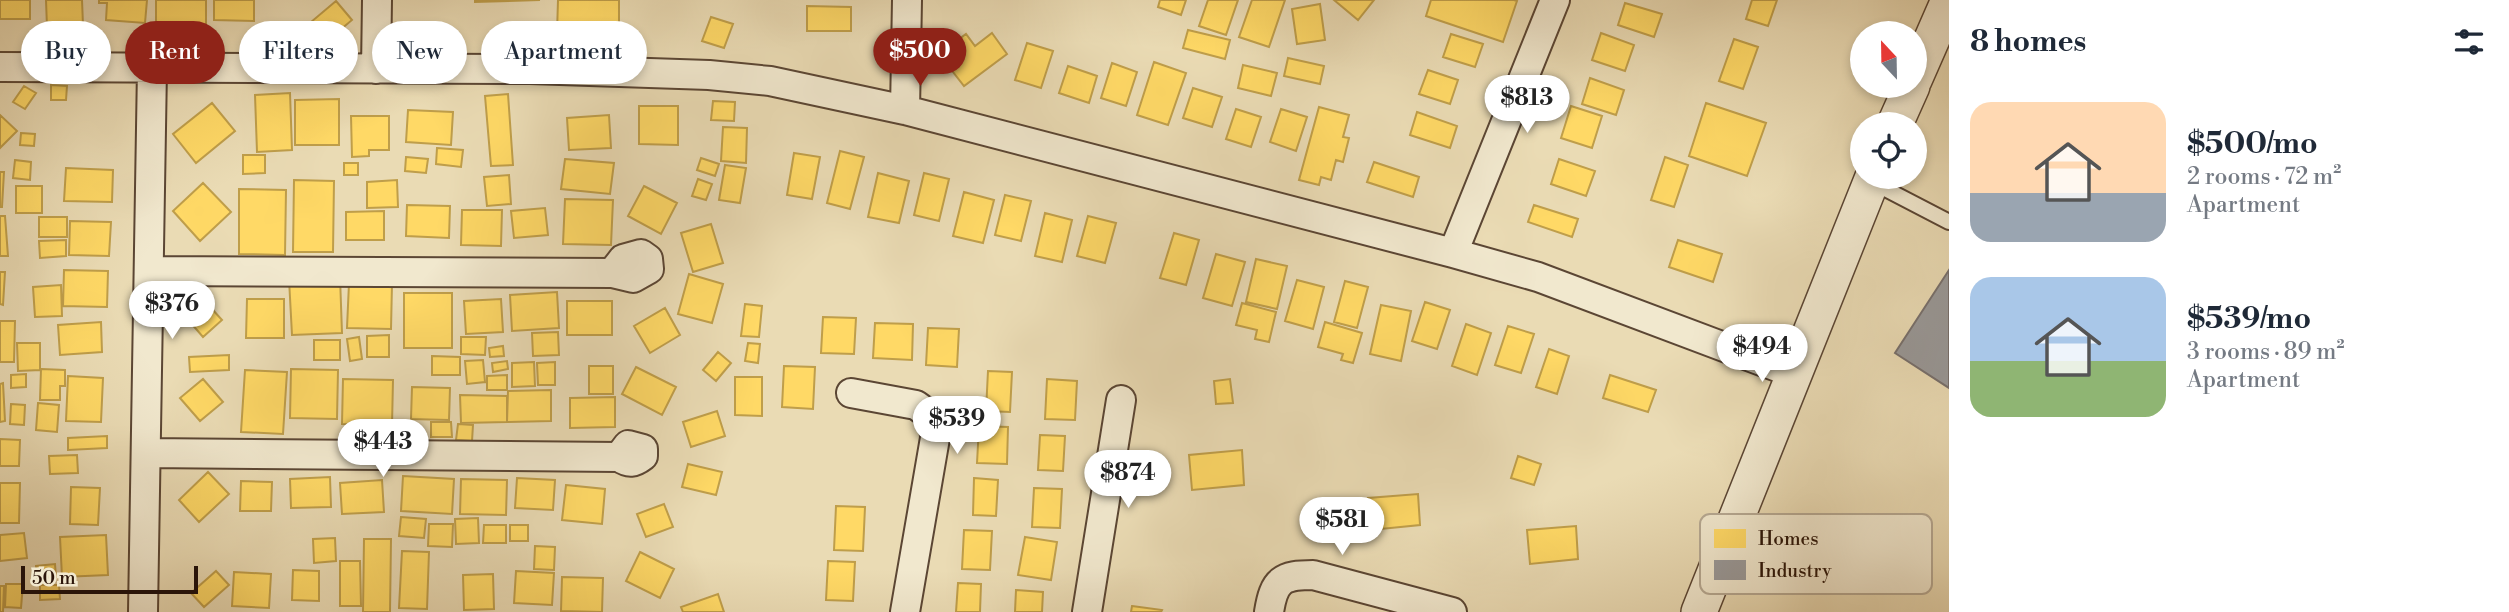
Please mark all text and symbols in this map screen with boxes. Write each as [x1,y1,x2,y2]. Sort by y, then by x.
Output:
chip: Buy [21,21,111,84]
chip: Rent [125,21,225,84]
chip: Filters [239,21,358,84]
chip: New [372,21,467,84]
chip: Apartment [481,21,647,84]
north arrow [1850,21,1927,98]
map controls [1850,21,1927,189]
text: 8 homes [1970,23,2086,61]
icon: filters [2450,23,2488,61]
pin: $500 [879,28,961,88]
text: $500 [889,37,951,65]
pin: $813 [1486,76,1568,135]
text: $813 [1501,84,1553,112]
button: locate [1850,112,1927,189]
text: $500/mo [2187,125,2318,163]
icon: home [2026,130,2110,214]
text: 2 rooms · 72 m² [2187,163,2341,191]
text: Apartment [2187,191,2300,219]
pin: $376 [131,282,213,341]
text: $376 [145,290,199,318]
text: $539/mo [2187,300,2311,338]
icon: home [2026,305,2110,389]
pin: $494 [1721,324,1803,384]
text: $494 [1733,333,1791,361]
text: 3 rooms · 89 m² [2187,338,2344,366]
text: Apartment [2187,366,2300,394]
pin: $539 [916,396,998,456]
text: $539 [929,405,985,433]
pin: $443 [342,420,424,479]
text: $443 [354,428,412,456]
pin: $874 [1087,450,1169,510]
text: $874 [1100,459,1156,487]
pin: $581 [1301,498,1383,557]
text: $581 [1315,506,1369,534]
legend [1700,514,1932,594]
text: Homes [1758,527,1818,551]
text: Industry [1758,559,1832,583]
scale bar [21,563,198,595]
text: 50 m [32,566,76,590]

